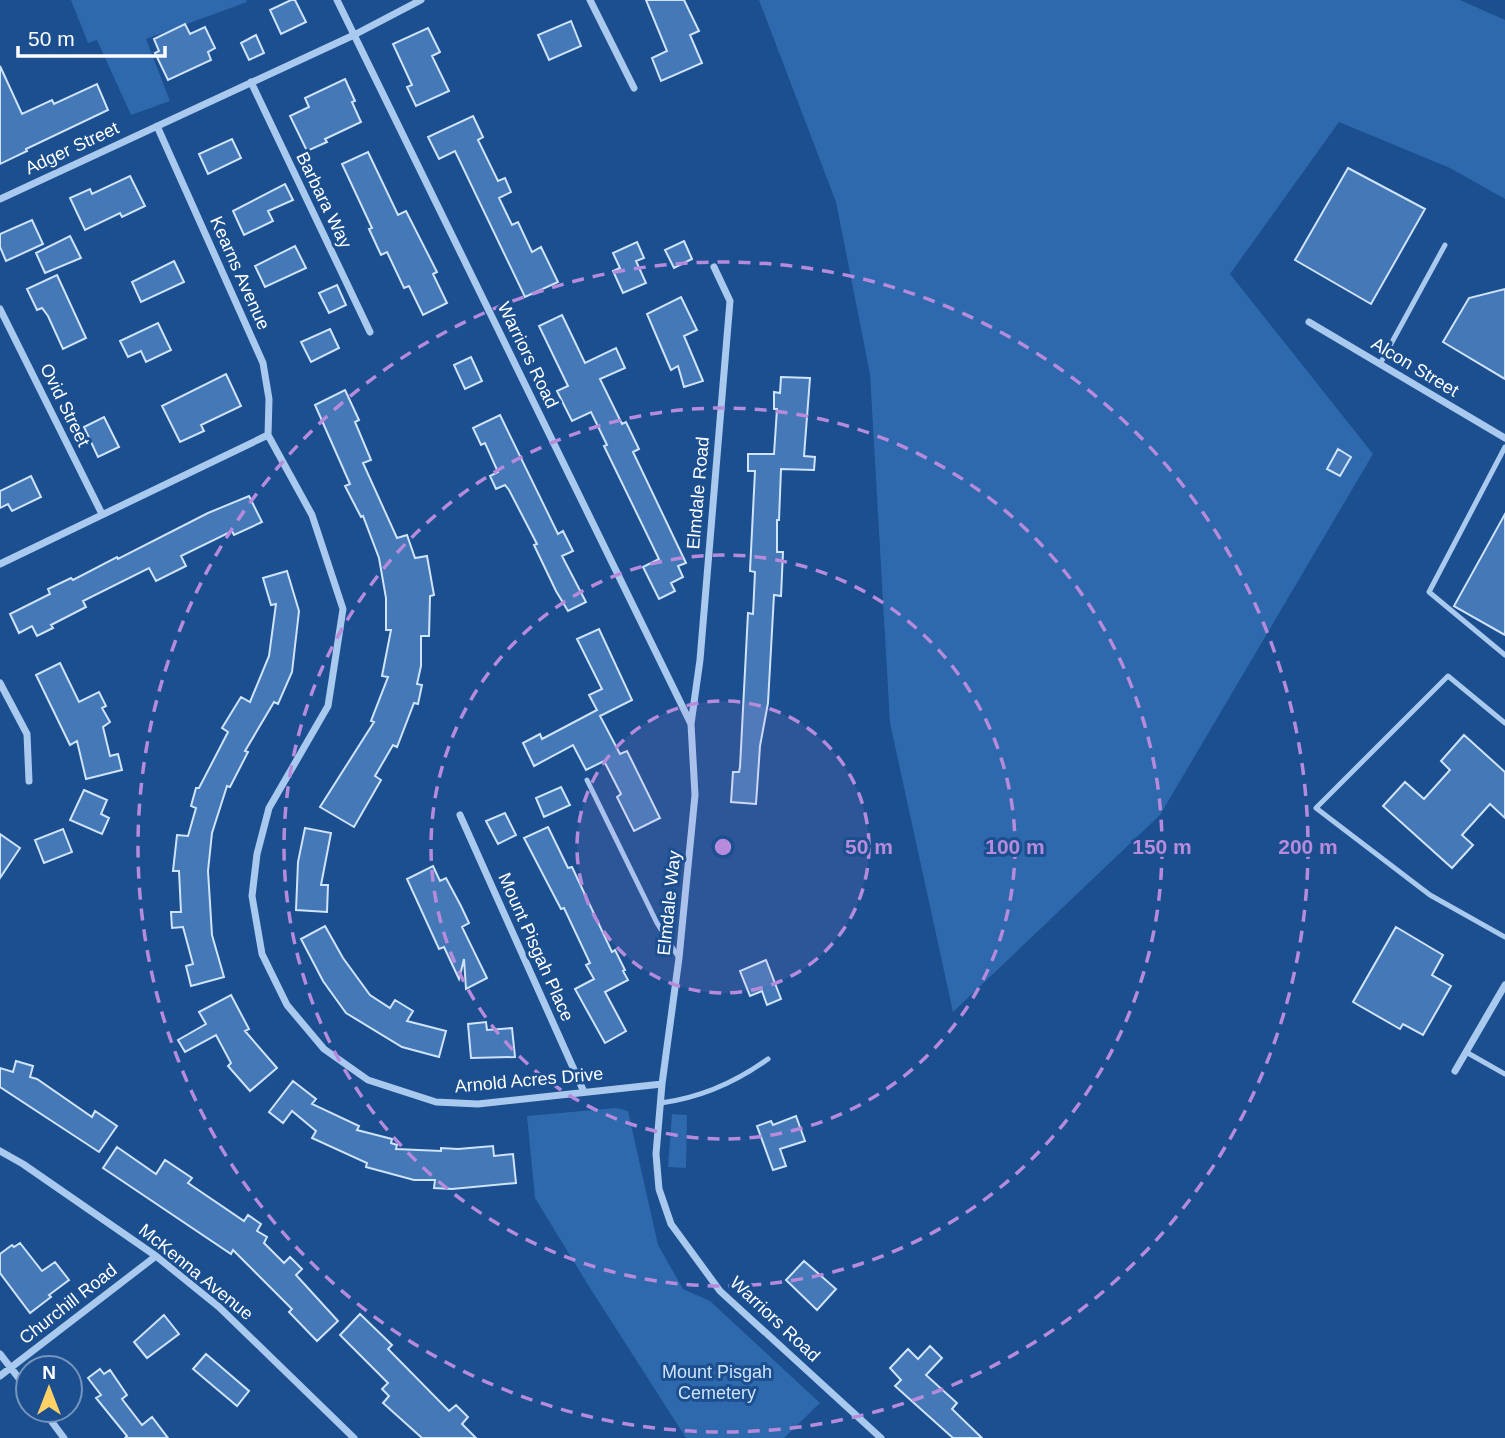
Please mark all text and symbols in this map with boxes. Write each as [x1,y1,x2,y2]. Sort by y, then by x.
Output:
scale bar [18,14,164,58]
text: 50 m [28,27,75,50]
street label: Adger Street [22,118,122,178]
street label: Barbara Way [292,149,356,251]
street label: Kearns Avenue [206,213,274,333]
street label: Warriors Road [494,299,562,411]
street label: Alcon Street [1368,333,1462,401]
street label: Ovid Street [36,360,94,450]
street label: Elmdale Road [683,436,713,550]
centre of rings [711,835,735,859]
text: 50 m [845,835,893,858]
text: 100 m [985,835,1045,858]
text: 150 m [1132,835,1192,858]
text: 200 m [1278,835,1338,858]
street label: Elmdale Way [654,850,684,956]
street label: Mount Pisgah Place [494,870,578,1024]
street label: Arnold Acres Drive [454,1064,604,1096]
street label: McKenna Avenue [135,1220,257,1324]
street label: Churchill Road [15,1260,121,1348]
street label: Warriors Road [726,1272,824,1366]
north arrow [14,1354,84,1424]
text: N [42,1362,56,1383]
park label: Mount Pisgah Cemetery [662,1362,772,1403]

